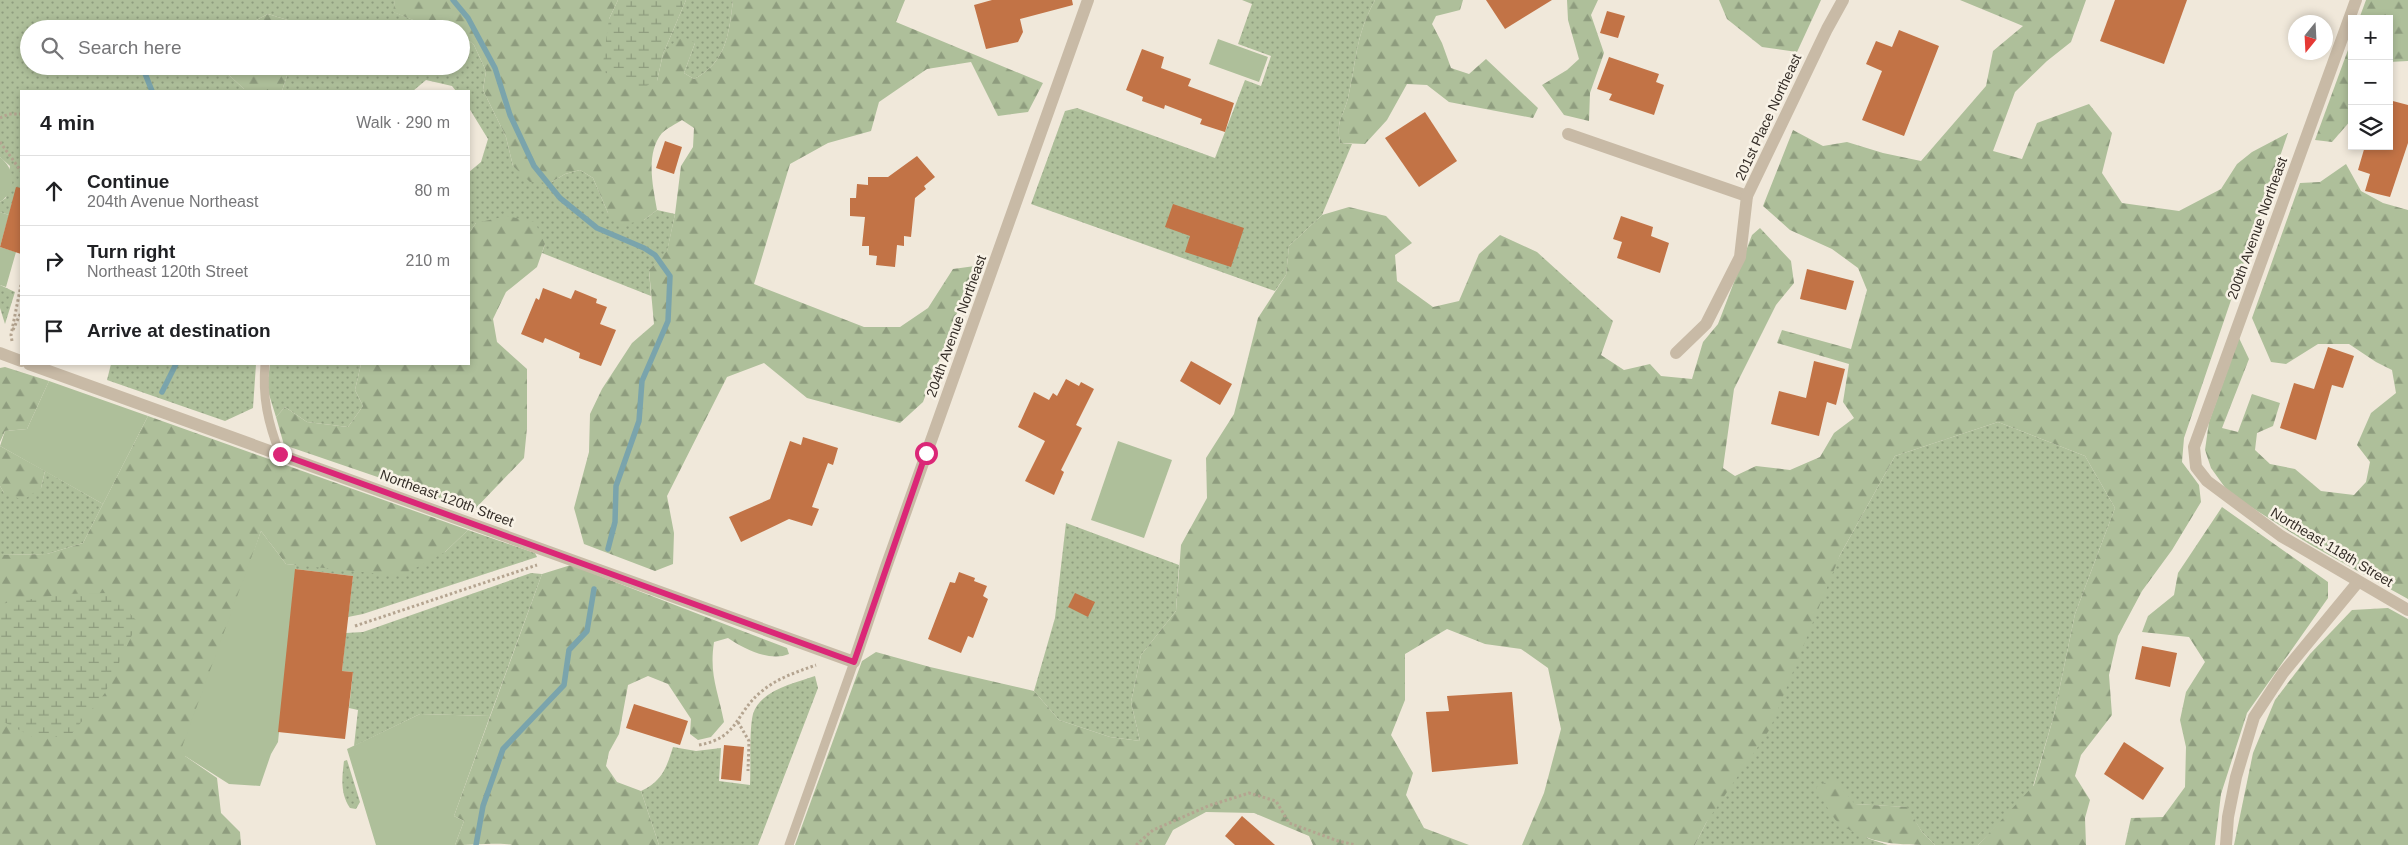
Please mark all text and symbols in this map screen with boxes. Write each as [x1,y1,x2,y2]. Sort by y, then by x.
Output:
north arrow [2288,15,2333,60]
map controls [2348,15,2393,150]
button: + [2348,15,2393,60]
search box [20,20,470,75]
icon: search [38,34,66,62]
text: Search here [78,37,182,58]
street label: 201st Place Northeast [1732,51,1804,183]
button: − [2348,60,2393,105]
button: layers [2348,105,2393,150]
text: 4 min [40,111,95,134]
text: Walk · 290 m [356,114,450,131]
street label: 200th Avenue Northeast [2224,155,2290,301]
text: Continue [87,171,169,192]
icon: ahead [40,177,68,205]
text: 80 m [414,182,450,199]
text: 204th Avenue Northeast [87,193,258,210]
text: Turn right [87,241,175,262]
icon: right [40,247,68,275]
text: 210 m [406,252,450,269]
street label: 204th Avenue Northeast [923,253,989,399]
text: Northeast 120th Street [87,263,248,280]
icon: arrive [40,317,68,345]
text: Arrive at destination [87,320,271,341]
route start [915,442,938,465]
route end [269,443,292,466]
street label: Northeast 120th Street [378,466,516,530]
street label: Northeast 118th Street [2268,504,2396,590]

